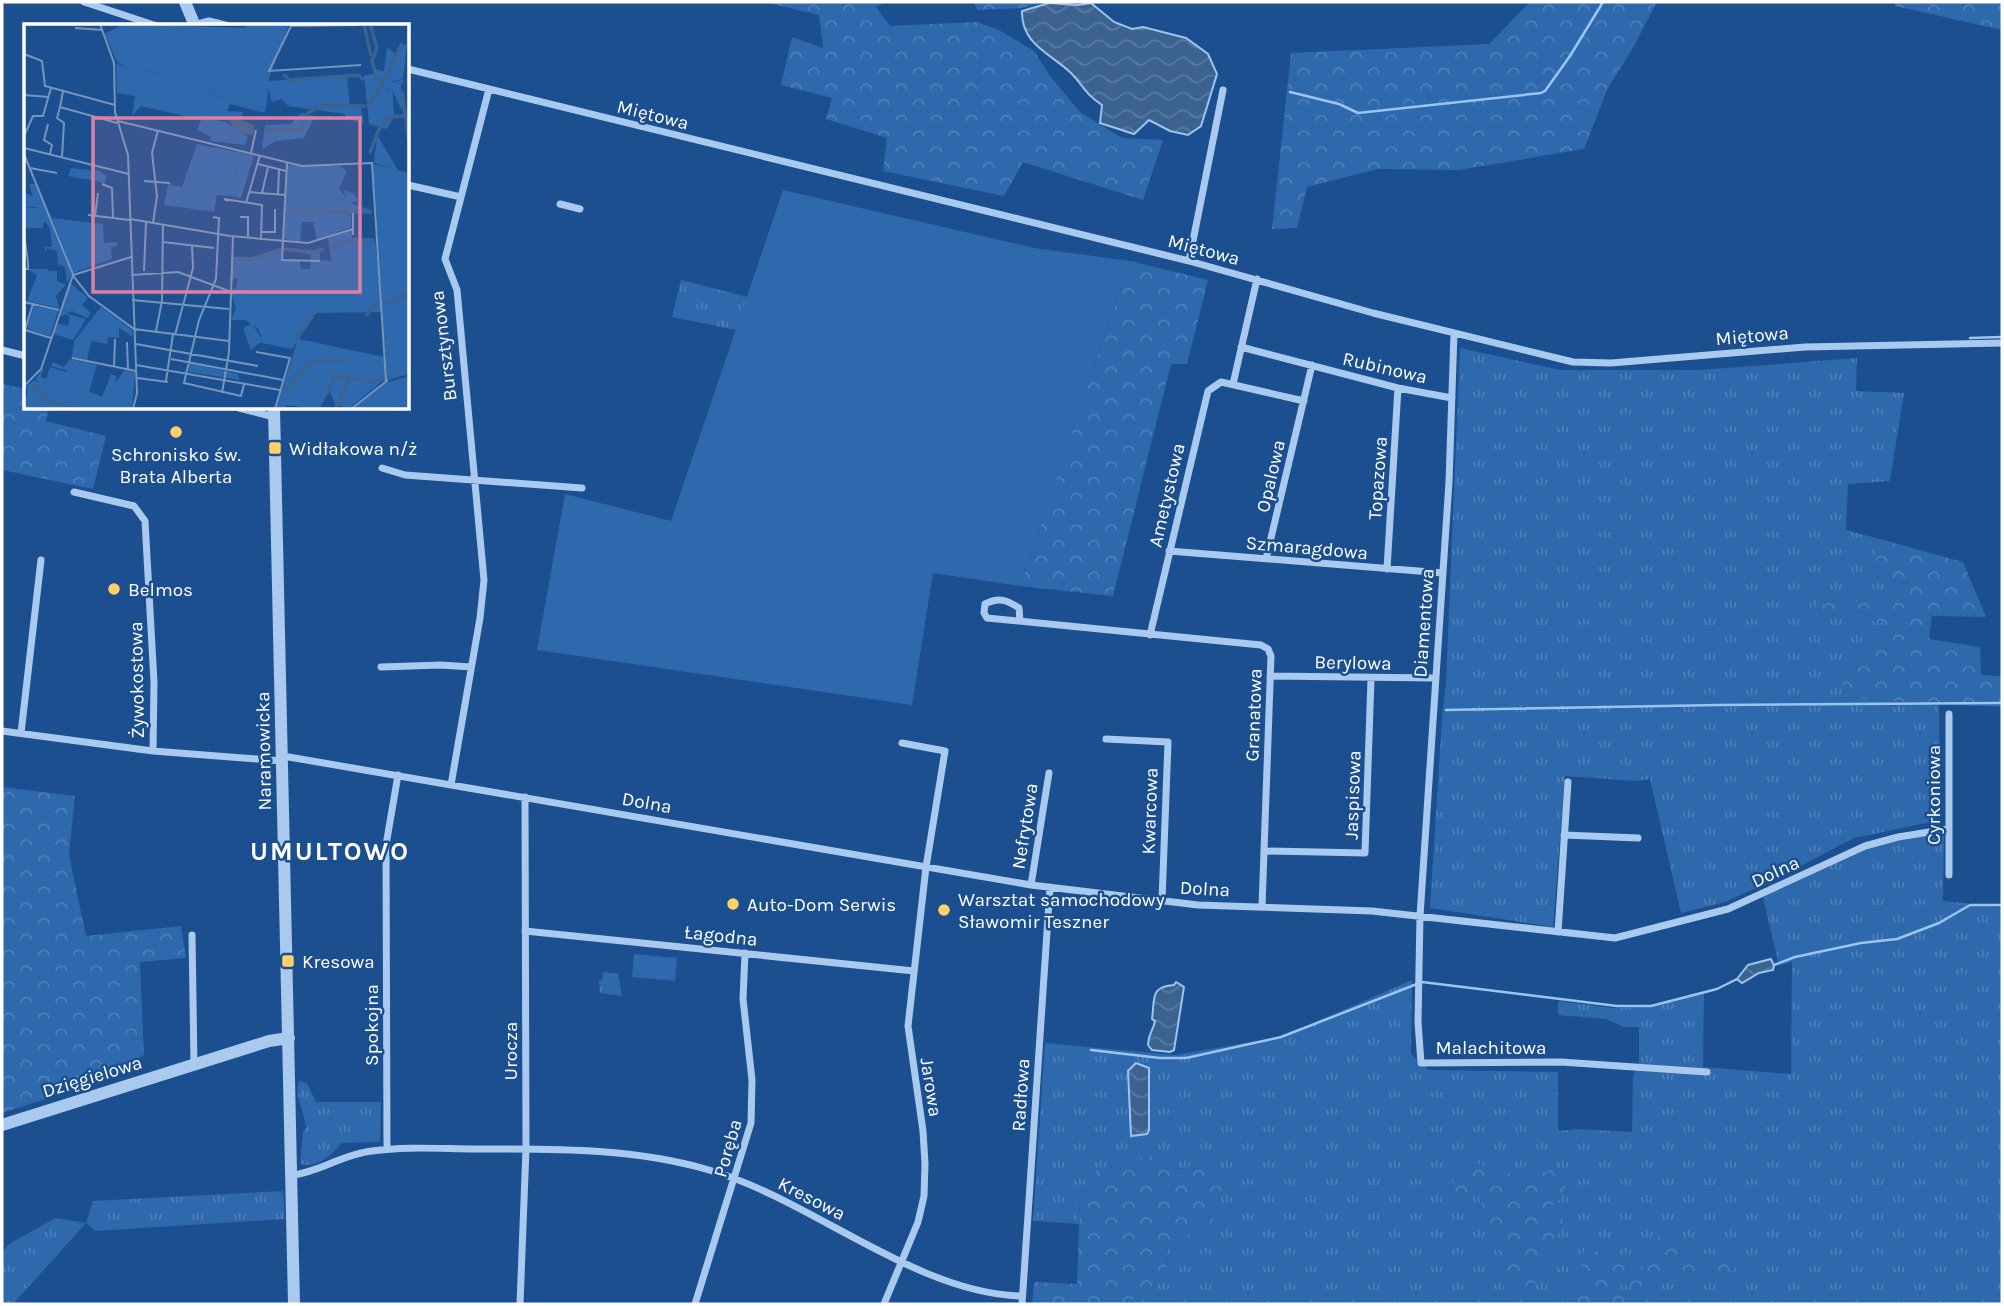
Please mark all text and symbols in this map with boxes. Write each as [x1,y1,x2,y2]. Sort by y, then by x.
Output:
inset map [24,24,410,410]
street label: Miętowa [615,95,691,135]
street label: Miętowa [1166,230,1242,270]
street label: Bursztynowa [426,289,462,402]
street label: Miętowa [1715,322,1790,350]
street label: Rubinowa [1340,348,1429,388]
marker: Schronisko św. Brata Alberta [168,424,184,440]
street label: Topazowa [1364,436,1392,521]
place label: Widłakowa n/ż [289,438,417,460]
street label: Opalowa [1252,438,1290,515]
marker: Widłakowa n/ż [267,440,283,456]
street label: Ametystowa [1144,441,1190,549]
place label: Schronisko św. Brata Alberta [111,444,241,488]
street label: Szmaragdowa [1245,532,1369,564]
street label: Diamentowa [1409,568,1439,678]
place label: Belmos [128,579,193,601]
marker: Belmos [106,581,122,597]
street label: Żywokostowa [125,621,149,739]
street label: Berylowa [1314,651,1392,675]
street label: Granatowa [1241,668,1267,762]
street label: Naramowicka [252,691,276,811]
street label: Cyrkoniowa [1923,745,1945,845]
street label: Jaspisowa [1340,750,1366,840]
street label: Kwarcowa [1137,767,1163,855]
street label: Nefrytowa [1007,782,1043,871]
street label: Dolna [620,788,673,818]
district label: UMULTOWO [250,836,410,867]
street label: Dolna [1748,851,1803,892]
street label: Dolna [1179,877,1231,901]
place label: Warsztat samochodowy Sławomir Teszner [958,889,1165,933]
place label: Auto-Dom Serwis [747,894,896,916]
marker: Auto-Dom Serwis [725,896,741,912]
marker: Warsztat samochodowy Sławomir Teszner [936,902,952,918]
street label: Łagodna [683,921,759,951]
place label: Kresowa [302,951,375,973]
marker: Kresowa [280,953,296,969]
street label: Spokojna [361,984,383,1066]
street label: Urocza [500,1022,522,1080]
street label: Malachitowa [1435,1037,1547,1059]
street label: Dzięgielowa [40,1051,145,1103]
street label: Jarowa [915,1056,947,1118]
street label: Radłowa [1007,1058,1035,1132]
street label: Poręba [709,1117,747,1180]
street label: Kresowa [774,1173,849,1225]

